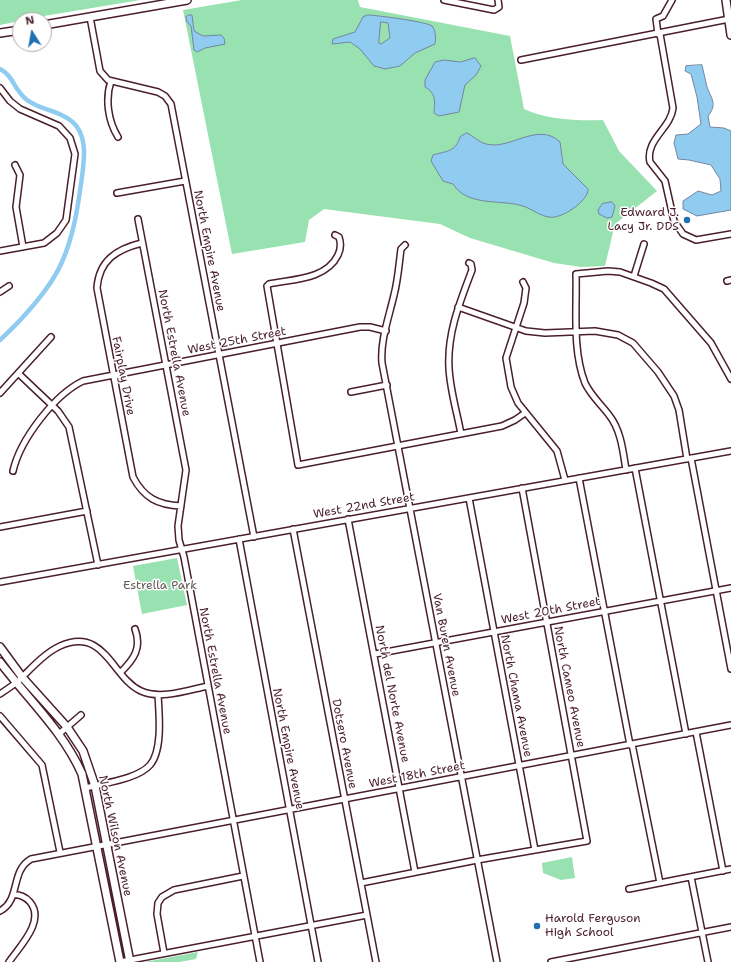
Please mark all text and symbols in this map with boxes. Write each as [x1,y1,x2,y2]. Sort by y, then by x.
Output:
north arrow [12,12,52,52]
text: N [24,13,36,29]
street label: North Empire Avenue [190,189,228,313]
place label: Edward J. Lacy Jr. DDS [607,206,679,234]
marker: Edward J. Lacy Jr. DDS [682,215,692,225]
street label: North Estrella Avenue [155,288,193,418]
street label: West 25th Street [186,324,288,358]
street label: Fairplay Drive [108,335,138,417]
street label: West 22nd Street [312,490,416,522]
park label: Estrella Park [123,579,197,593]
street label: Van Buren Avenue [429,592,463,698]
street label: West 20th Street [500,594,602,628]
street label: North Estrella Avenue [196,606,234,736]
street label: North del Norte Avenue [372,624,412,764]
street label: North Cameo Avenue [550,625,588,749]
street label: North Chama Avenue [497,634,535,758]
street label: North Empire Avenue [269,687,307,811]
street label: Dotsero Avenue [328,698,360,790]
street label: West 18th Street [368,759,466,791]
street label: North Wilson Avenue [95,774,135,898]
place label: Harold Ferguson High School [545,912,641,940]
marker: Harold Ferguson High School [532,921,542,931]

